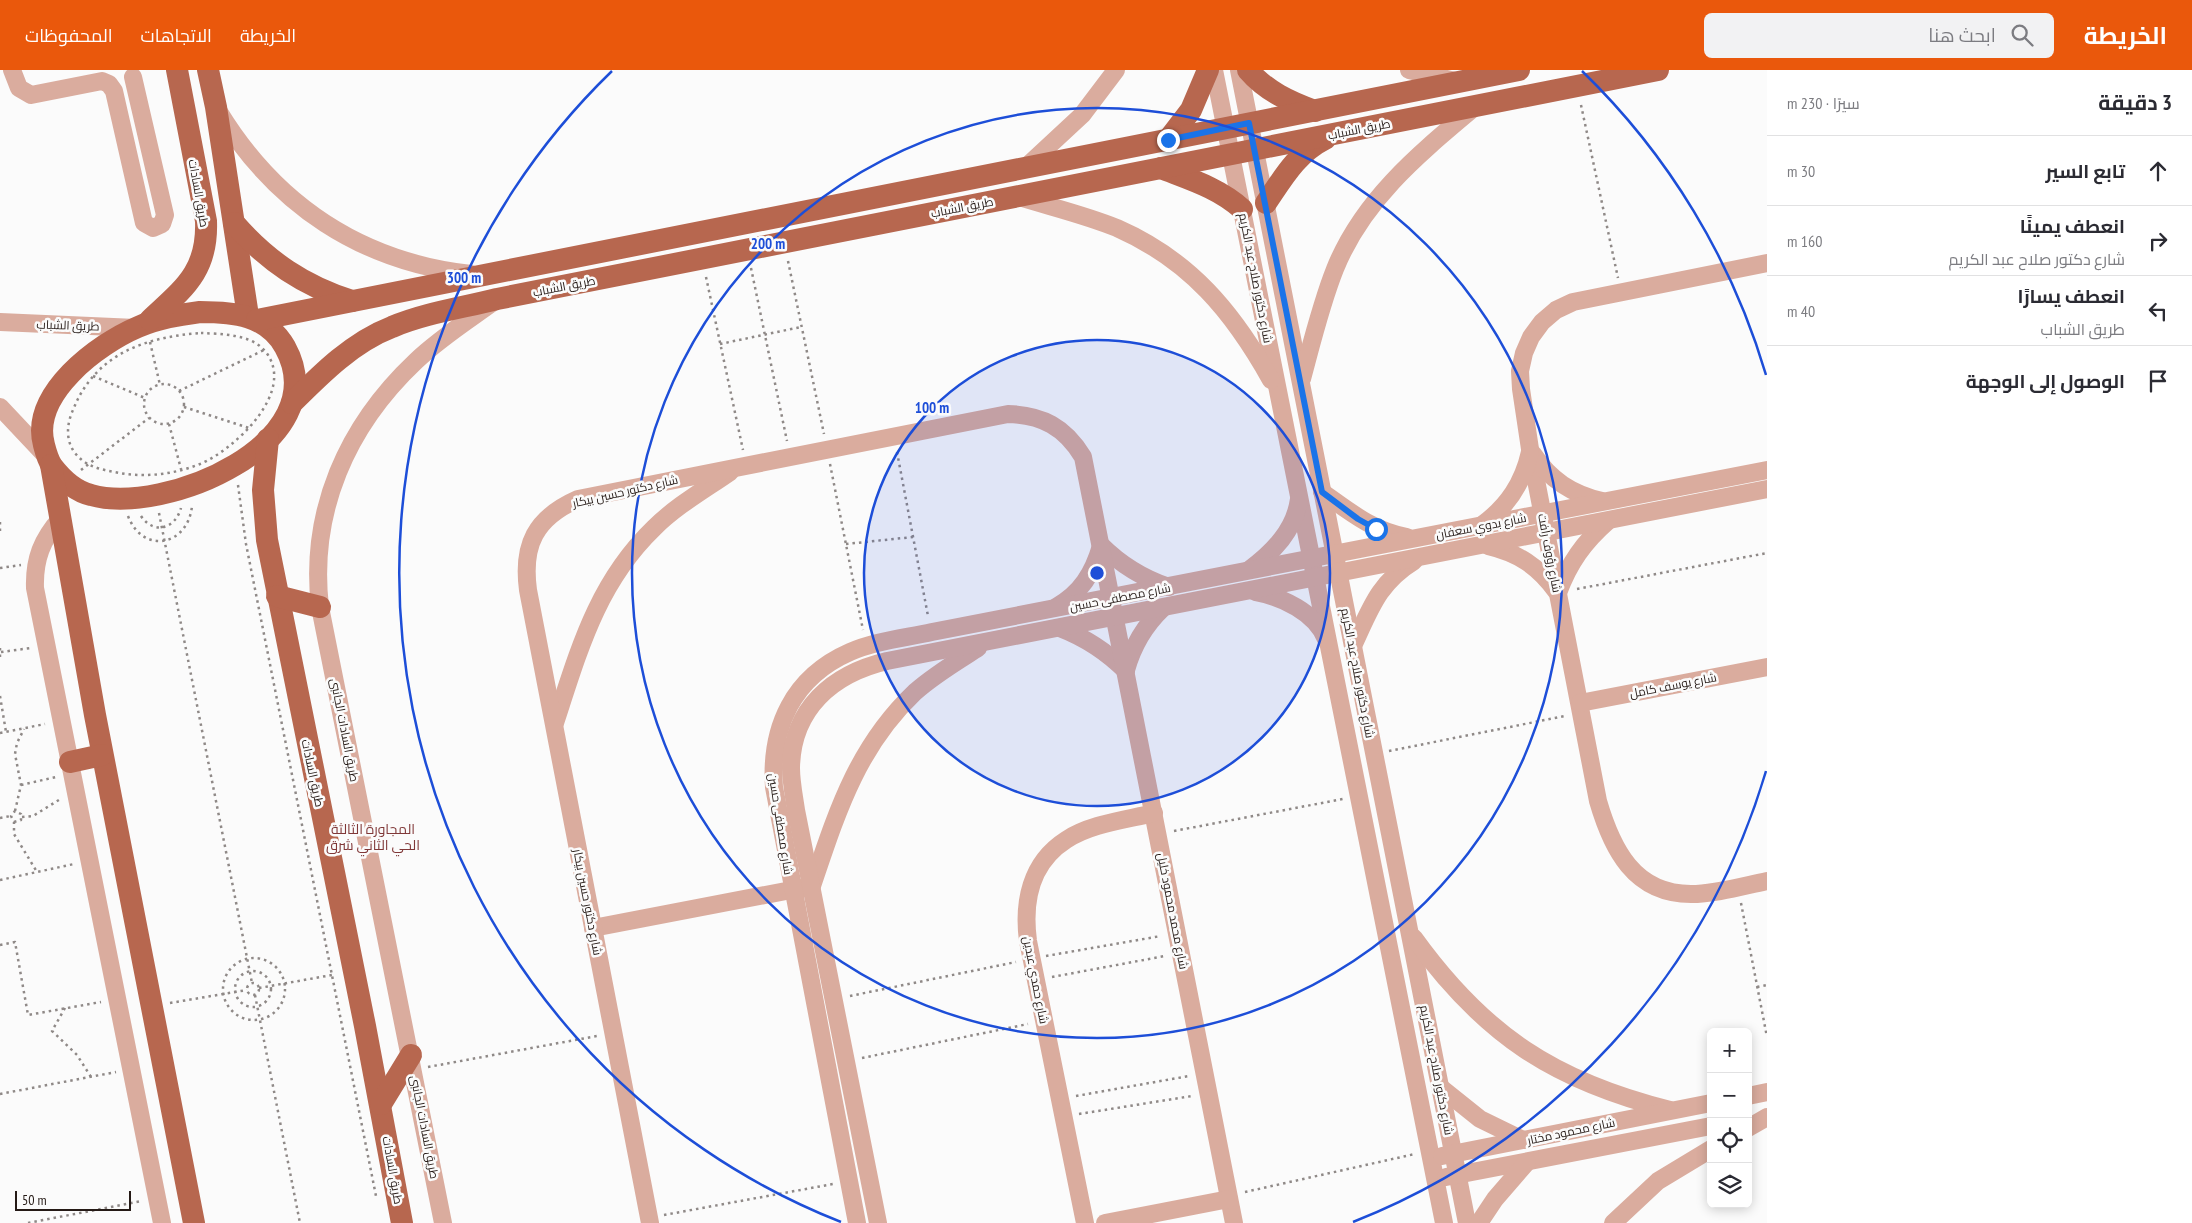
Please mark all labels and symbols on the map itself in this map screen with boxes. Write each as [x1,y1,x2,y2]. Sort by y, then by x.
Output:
street label: طريق الشباب [1326,116,1392,142]
route end [1157,129,1180,152]
street label: طريق السادات [186,158,212,228]
street label: طريق الشباب [929,194,995,220]
street label: شارع دكتور صلاح عبد الكريم [1235,212,1276,345]
text: 200 m [751,234,785,253]
text: 300 m [447,268,481,287]
street label: طريق الشباب [531,273,597,299]
street label: طريق الشباب [36,316,100,334]
text: 100 m [915,398,949,417]
street label: شارع دكتور حسين بيكار [570,472,680,512]
street label: شارع بدوي سعفان [1434,510,1528,545]
street label: شارع رؤوف رأفت [1534,512,1565,594]
route start [1365,518,1388,541]
centre of rings [1088,564,1106,582]
street label: شارع مصطفى حسين [1068,580,1172,615]
street label: شارع دكتور صلاح عبد الكريم [1337,607,1378,740]
street label: شارع يوسف كامل [1628,669,1718,702]
street label: طريق السادات الجانبى [328,677,362,783]
street label: طريق السادات [299,738,328,808]
street label: شارع مصطفى حسين [765,772,796,876]
district label: المجاورة الثالثة الحي الثاني شرق [326,820,420,857]
street label: شارع دكتور حسين بيكار [569,847,606,957]
street label: شارع محمد محمود خليل [1153,851,1192,971]
street label: شارع حمدي عبدين [1017,935,1052,1026]
street label: شارع دكتور صلاح عبد الكريم [1416,1004,1457,1137]
street label: طريق السادات الجانبى [408,1074,442,1180]
street label: شارع محمود مختار [1525,1114,1616,1149]
street label: طريق السادات [380,1135,406,1205]
scale bar [15,1188,131,1211]

